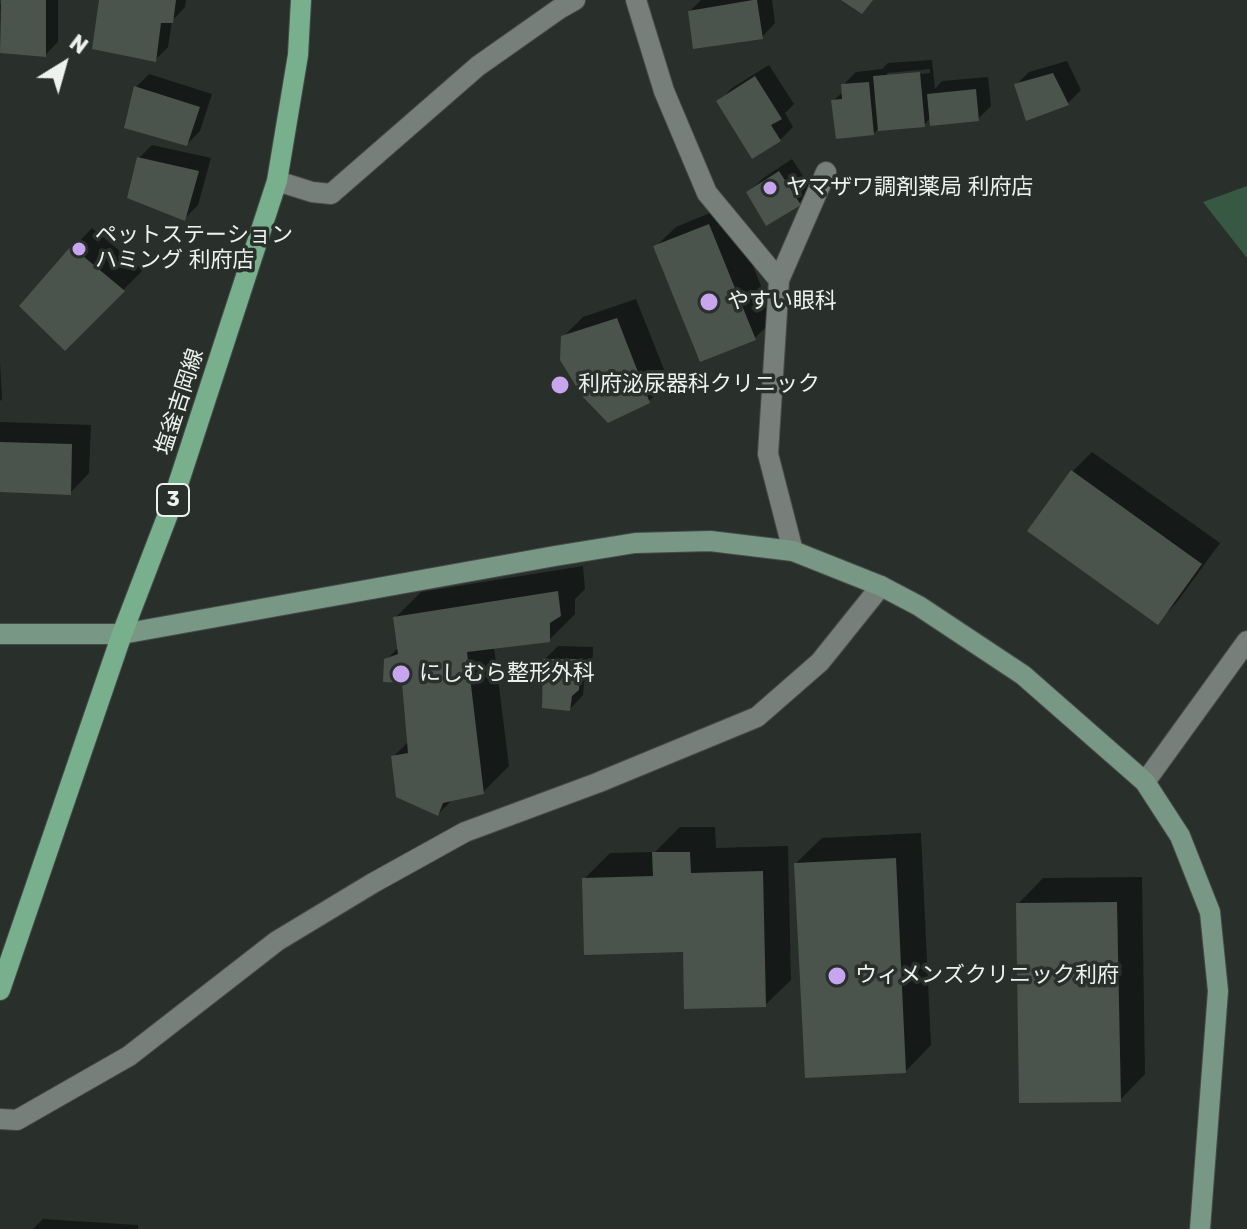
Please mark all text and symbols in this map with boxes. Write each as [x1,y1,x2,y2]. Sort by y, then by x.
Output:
north arrow [24,24,104,104]
text: N [64,29,93,60]
place label: ヤマザワ調剤薬局 利府店 [786,175,1033,201]
marker: ヤマザワ調剤薬局 利府店 [761,179,779,197]
place label: ペットステーション ハミング 利府店 [95,223,293,274]
marker: ペットステーション ハミング 利府店 [70,240,88,258]
place label: やすい眼科 [727,289,837,315]
marker: やすい眼科 [698,291,720,313]
street label: 塩釜吉岡線 [150,346,210,458]
place label: 利府泌尿器科クリニック [578,372,820,398]
marker: 利府泌尿器科クリニック [549,374,571,396]
road number: 3 [157,484,189,516]
place label: にしむら整形外科 [419,661,595,687]
marker: にしむら整形外科 [390,663,412,685]
place label: ウィメンズクリニック利府 [855,963,1119,989]
marker: ウィメンズクリニック利府 [826,965,848,987]

